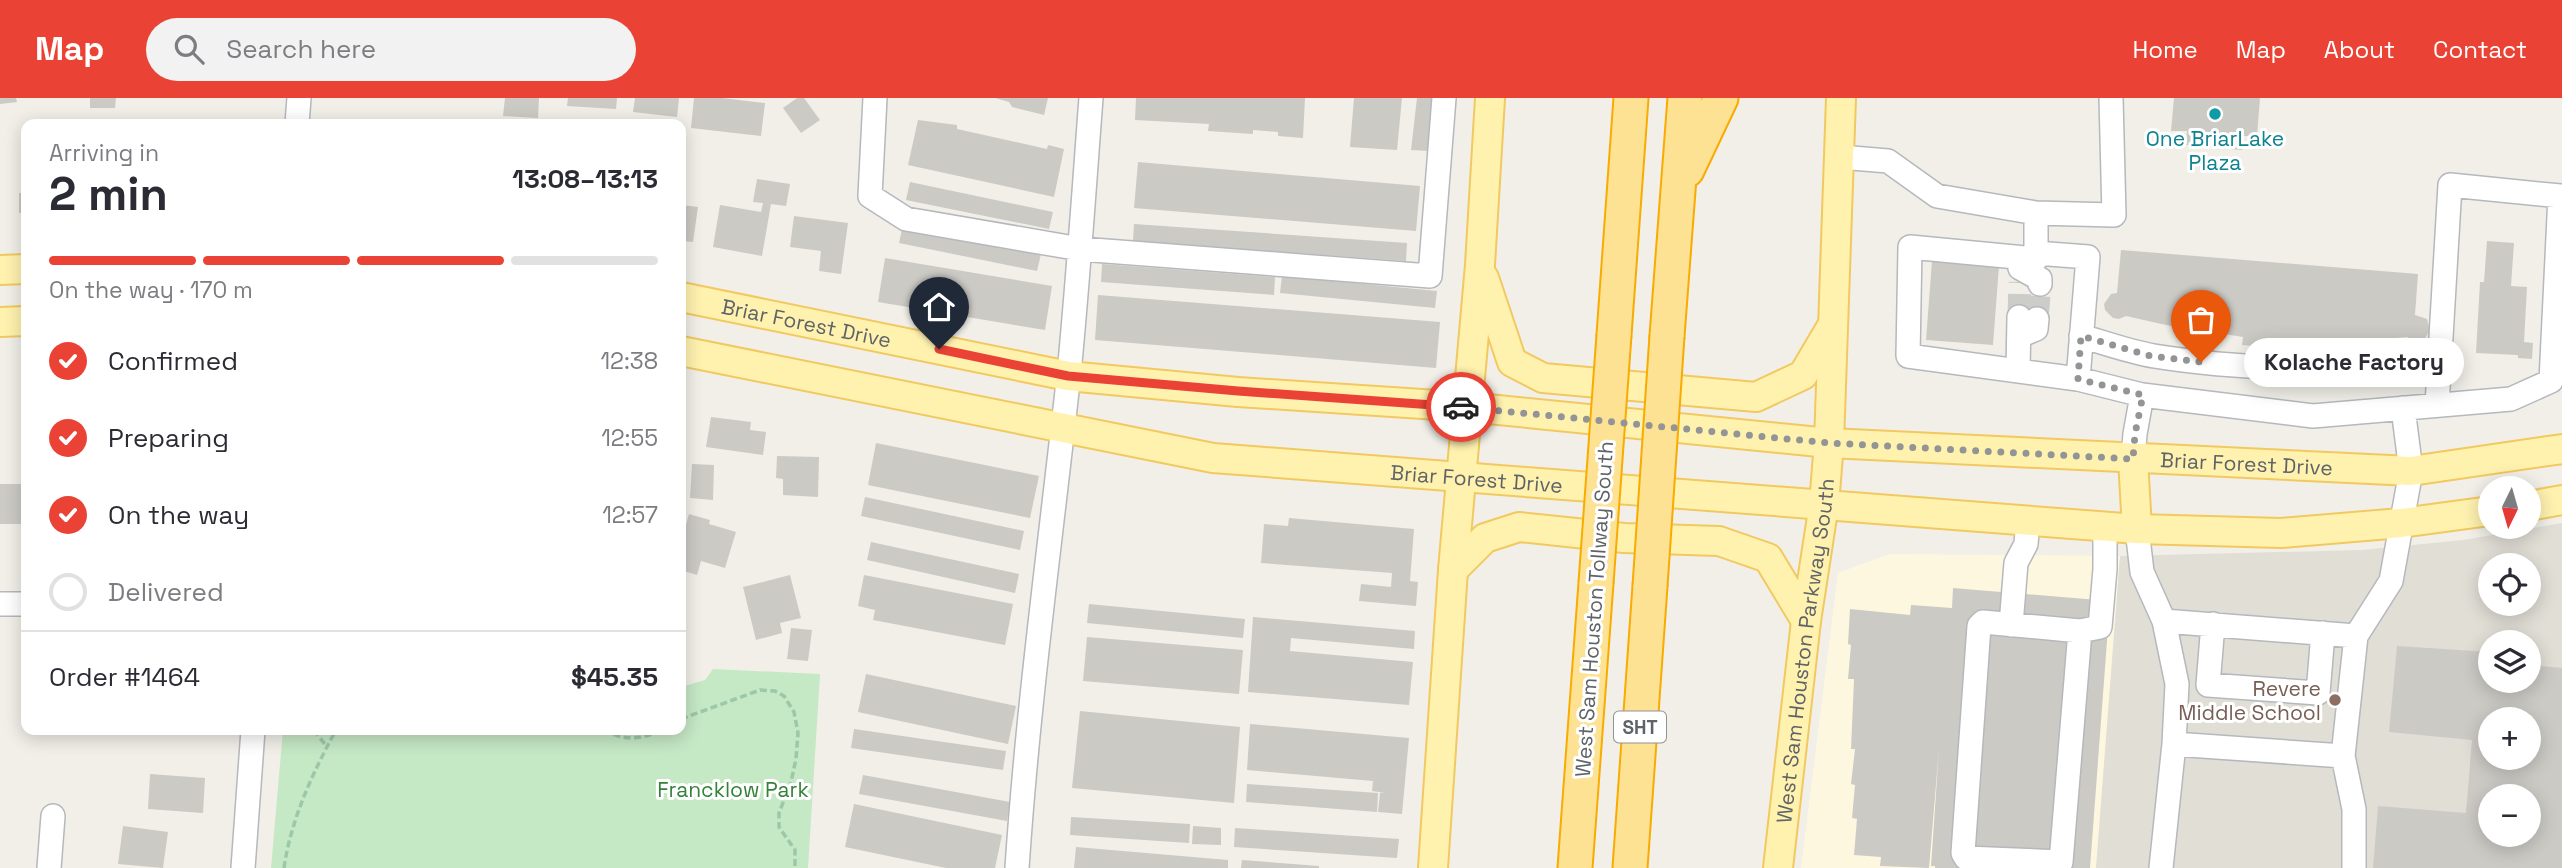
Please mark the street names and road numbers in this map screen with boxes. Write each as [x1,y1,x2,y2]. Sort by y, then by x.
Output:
street label: Briar Forest Drive [719,292,894,353]
street label: West Sam Houston Tollway South [1569,440,1619,778]
street label: Briar Forest Drive [2160,445,2333,481]
street label: Briar Forest Drive [1389,458,1564,498]
street label: West Sam Houston Parkway South [1770,477,1840,825]
road number: SHT [1614,712,1666,742]

